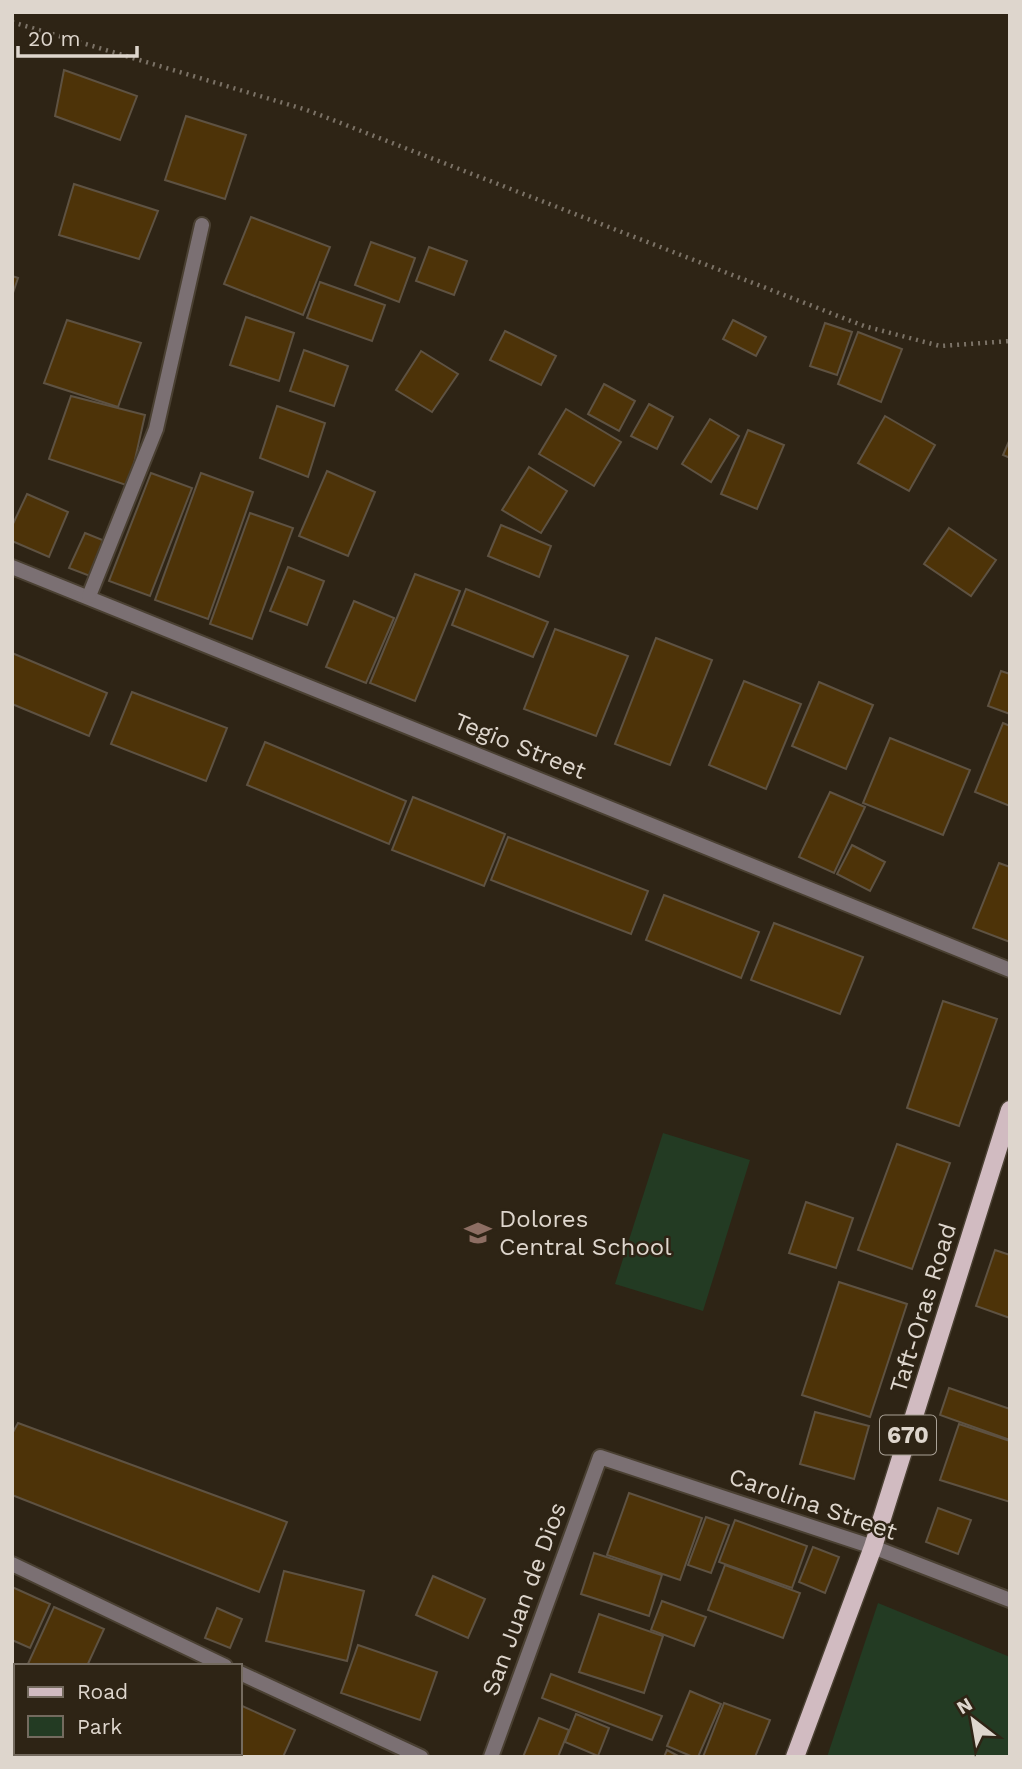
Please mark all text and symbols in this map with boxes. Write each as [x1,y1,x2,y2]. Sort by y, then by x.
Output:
scale bar [18,14,136,58]
text: 20 m [28,26,80,51]
street label: Tegio Street [450,707,590,785]
place label: Dolores Central School [499,1205,672,1261]
school or university icon: Dolores Central School [463,1218,493,1248]
street label: Taft-Oras Road [884,1220,962,1396]
road number: 670 [880,1416,936,1454]
street label: Carolina Street [725,1462,901,1546]
street label: San Juan de Dios [476,1499,572,1699]
legend [14,1664,242,1755]
text: Road [77,1679,128,1704]
north arrow [938,1685,1008,1755]
text: N [953,1692,976,1719]
text: Park [77,1714,122,1739]

